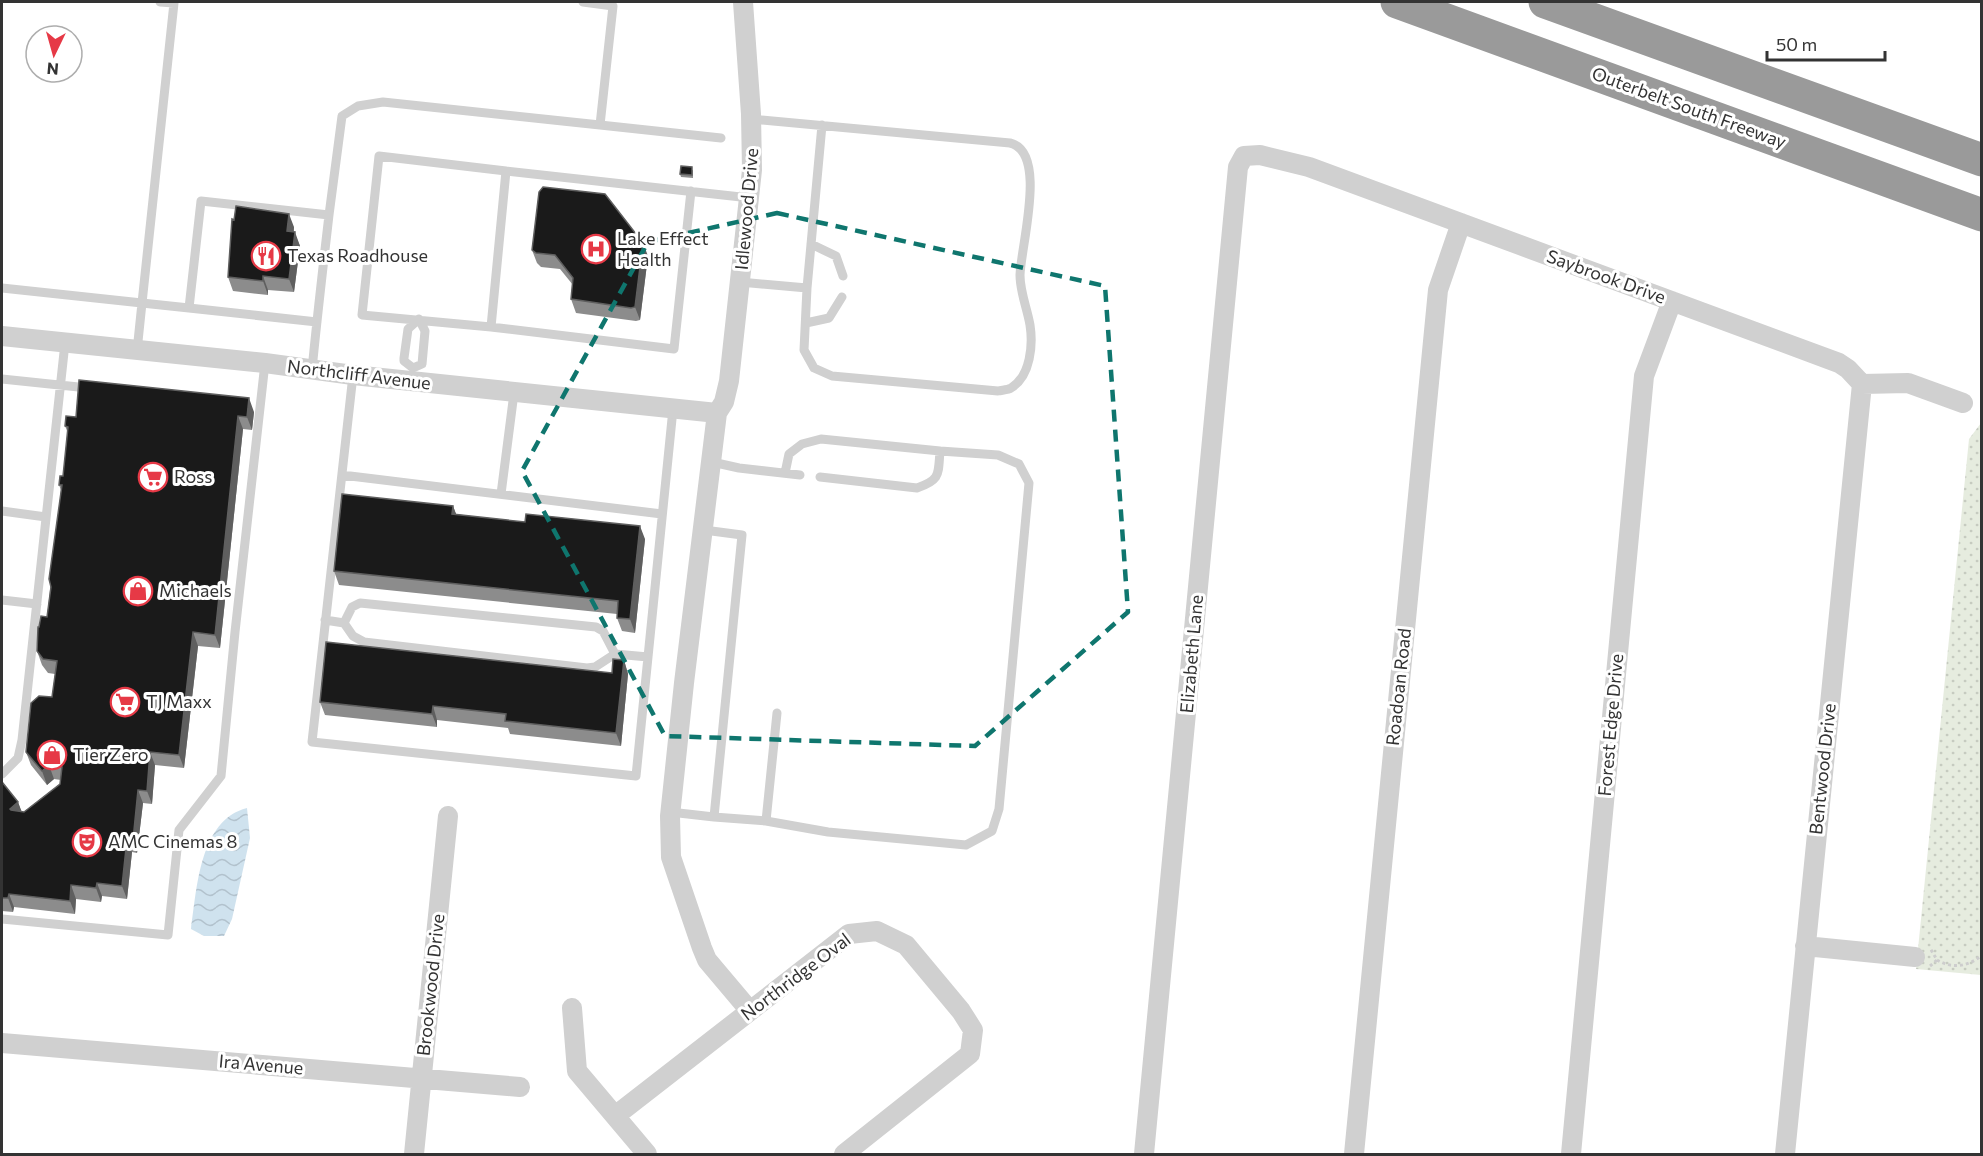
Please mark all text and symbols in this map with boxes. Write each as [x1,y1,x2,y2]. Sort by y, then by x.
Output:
north arrow [24,24,84,84]
scale bar [1767,24,1886,62]
text: 50 m [1776,33,1817,55]
text: N [46,59,59,79]
street label: Outerbelt South Freeway [1589,62,1790,152]
street label: Idlewood Drive [730,147,762,271]
place label: Lake Effect Health [617,227,709,270]
hospital icon: Lake Effect Health [580,233,612,265]
restaurant icon: Texas Roadhouse [250,240,282,272]
place label: Texas Roadhouse [287,244,428,266]
street label: Saybrook Drive [1544,244,1669,308]
street label: Northcliff Avenue [286,354,432,394]
supermarket icon: Ross [137,461,169,493]
place label: Ross [174,465,212,487]
shop icon: Michaels [122,575,154,607]
place label: Michaels [159,579,232,601]
street label: Elizabeth Lane [1175,594,1207,714]
street label: Roadoan Road [1381,627,1415,747]
street label: Forest Edge Drive [1593,653,1627,797]
supermarket icon: TJ Maxx [109,686,141,718]
place label: TJ Maxx [146,690,212,712]
street label: Bentwood Drive [1804,702,1840,836]
shop icon: Tier Zero [36,739,68,771]
place label: Tier Zero [73,743,149,765]
theatre icon: AMC Cinemas 8 [71,826,103,858]
place label: AMC Cinemas 8 [108,830,238,852]
street label: Brookwood Drive [412,913,448,1057]
street label: Northridge Oval [736,928,855,1025]
street label: Ira Avenue [218,1049,304,1079]

